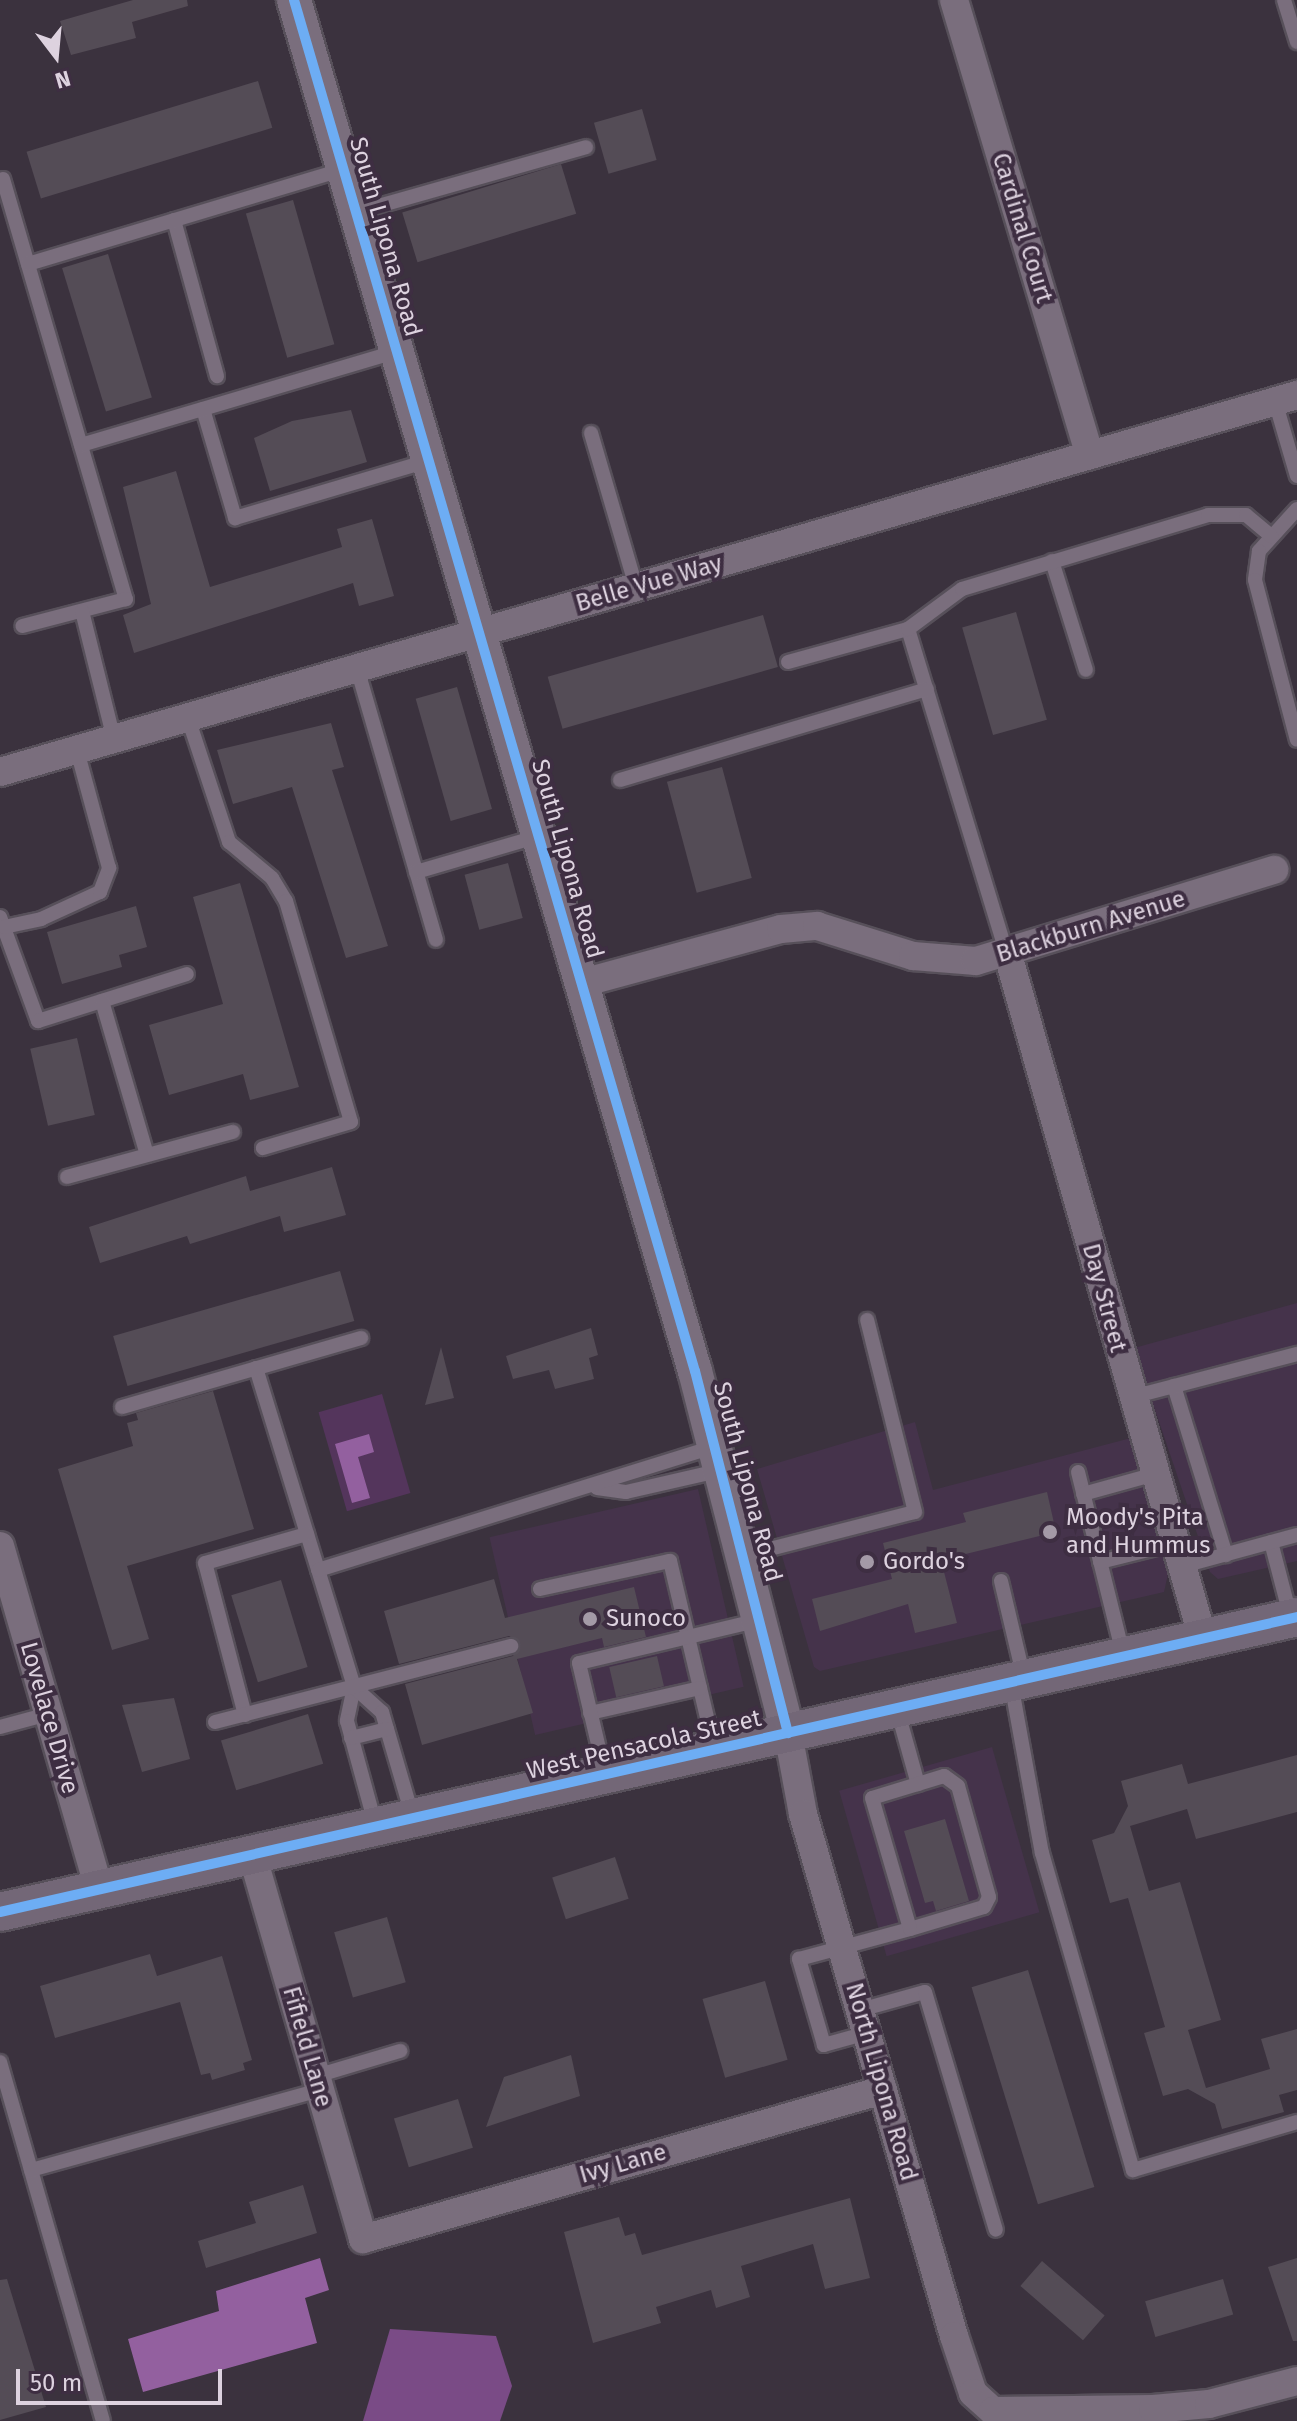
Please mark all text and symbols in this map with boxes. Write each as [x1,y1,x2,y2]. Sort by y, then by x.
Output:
north arrow [16,16,96,96]
text: N [52,65,73,95]
street label: South Lipona Road [343,134,427,340]
street label: Cardinal Court [986,150,1058,306]
street label: Belle Vue Way [572,549,726,619]
street label: South Lipona Road [525,756,609,962]
street label: Blackburn Avenue [993,885,1189,969]
street label: Day Street [1076,1241,1132,1355]
street label: South Lipona Road [706,1379,788,1585]
place label: Moody's Pita and Hummus [1066,1504,1210,1560]
marker: Moody's Pita and Hummus [1041,1523,1059,1541]
place label: Gordo's [883,1548,965,1576]
marker: Gordo's [858,1553,876,1571]
place label: Sunoco [606,1605,686,1633]
marker: Sunoco [581,1610,599,1628]
street label: Lovelace Drive [14,1639,84,1797]
street label: West Pensacola Street [524,1704,764,1786]
street label: North Lipona Road [839,1980,923,2184]
street label: Fifield Lane [276,1983,338,2111]
street label: Ivy Lane [576,2138,670,2190]
scale bar [20,2353,226,2403]
text: 50 m [30,2369,82,2397]

